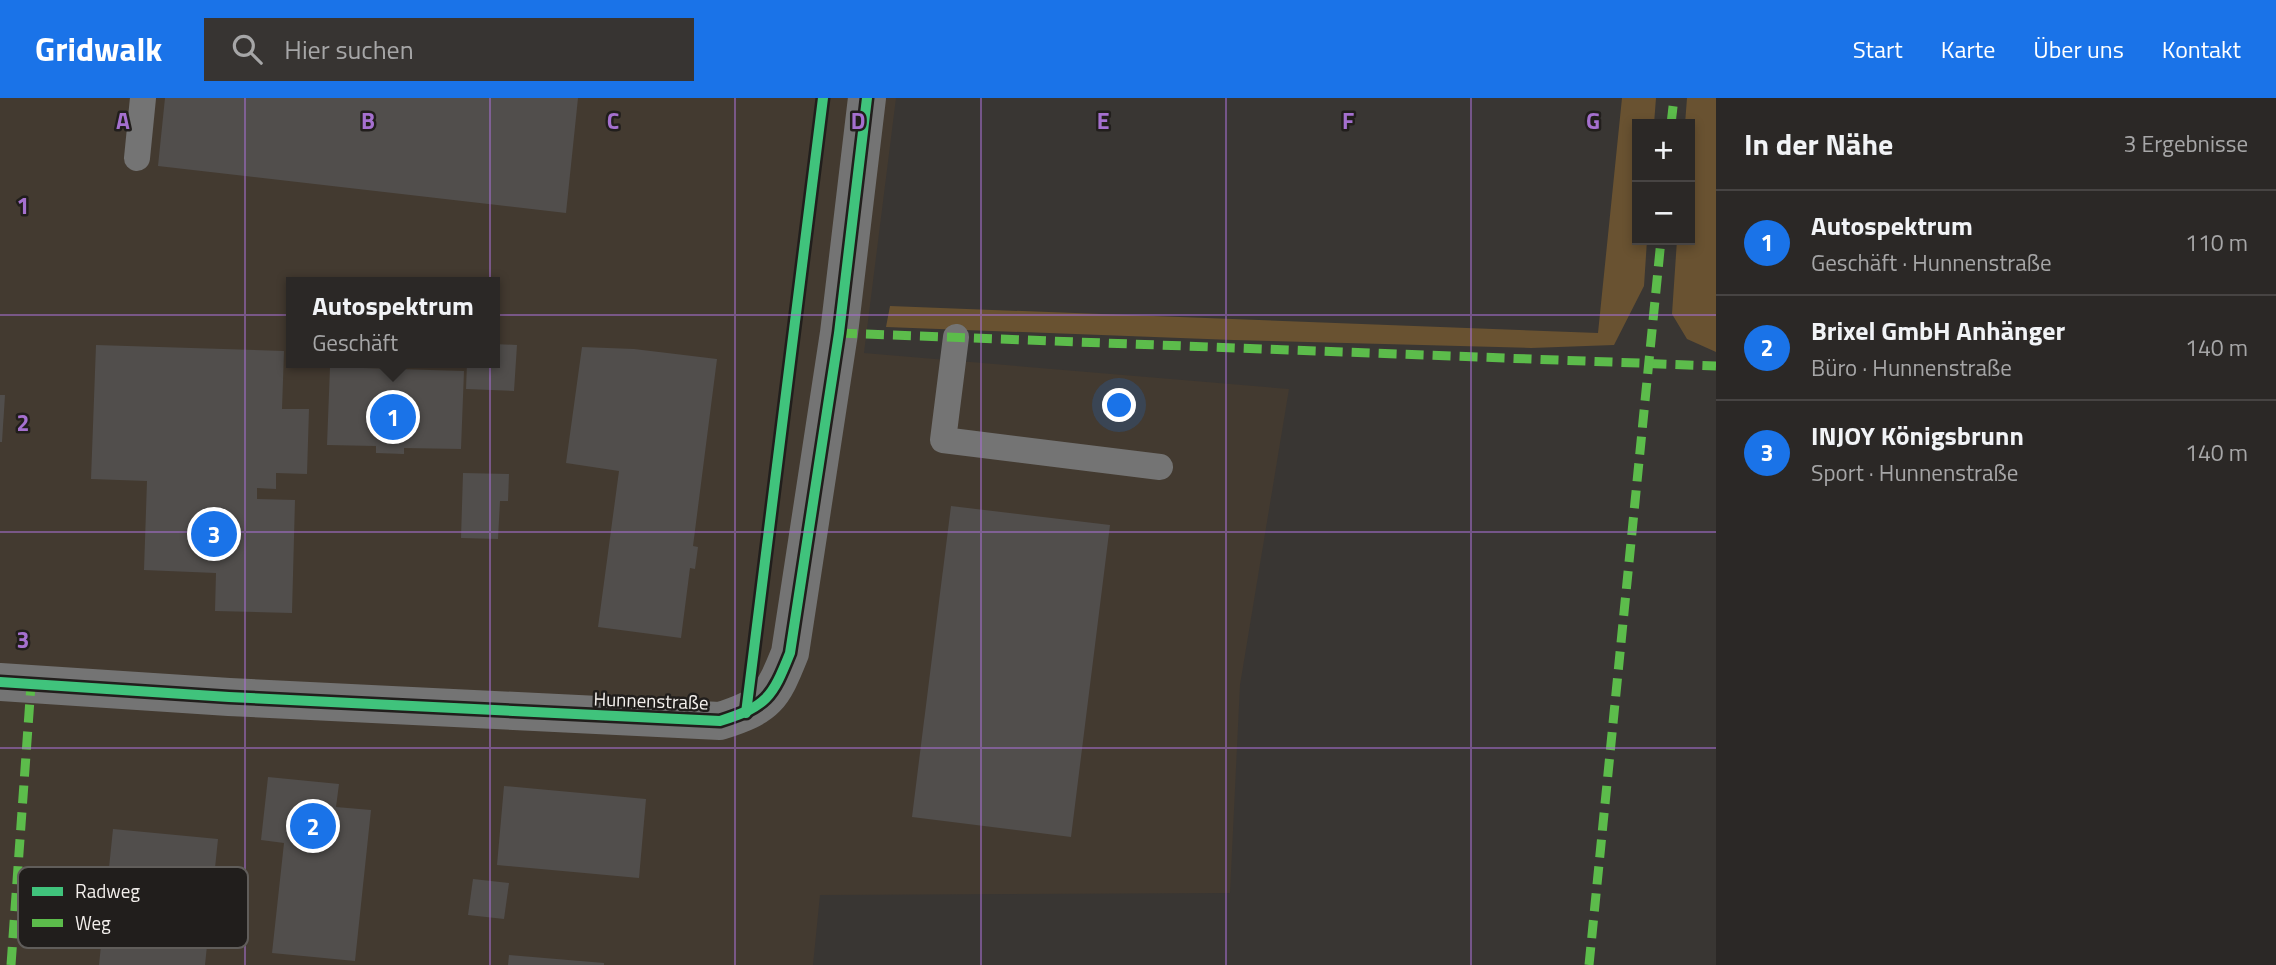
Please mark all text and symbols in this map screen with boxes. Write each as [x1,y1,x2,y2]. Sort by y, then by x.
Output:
search box [204,18,694,81]
text: Gridwalk [35,24,162,74]
icon: search [228,30,266,68]
text: Hier suchen [284,30,414,69]
text: Start [1853,31,1903,67]
text: Karte [1941,31,1995,67]
text: Über uns [2033,31,2124,67]
text: Kontakt [2162,31,2241,67]
text: A [116,103,130,138]
text: B [361,103,375,138]
text: C [607,103,619,138]
text: D [851,103,865,138]
text: E [1097,103,1109,138]
text: F [1342,103,1354,138]
text: G [1586,103,1600,138]
map controls [1632,119,1695,245]
button: + [1632,119,1695,182]
text: In der Nähe [1744,121,1893,167]
text: 3 Ergebnisse [2124,126,2248,161]
button: − [1632,182,1695,245]
text: 1 [17,188,29,223]
text: Autospektrum [1811,206,1973,245]
text: 1 [1761,225,1773,260]
text: 110 m [2185,225,2248,260]
text: Geschäft · Hunnenstraße [1811,245,2052,280]
popup [286,277,500,368]
text: Autospektrum [312,286,474,325]
text: Brixel GmbH Anhänger [1811,311,2065,350]
text: Geschäft [312,325,398,360]
text: 2 [1761,330,1773,365]
text: 140 m [2185,330,2248,365]
text: Büro · Hunnenstraße [1811,350,2012,385]
your location [1102,388,1136,422]
pin: 1 [370,391,416,443]
text: 2 [17,405,29,440]
text: INJOY Königsbrunn [1811,416,2024,455]
text: 3 [1761,435,1773,470]
text: 140 m [2185,435,2248,470]
text: Sport · Hunnenstraße [1811,455,2018,490]
pin: 3 [191,508,237,560]
text: 3 [17,622,29,657]
street label: Hunnenstraße [593,683,709,717]
pin: 2 [290,800,336,852]
legend [18,867,248,948]
text: Radweg [75,876,140,905]
text: Weg [75,908,111,937]

